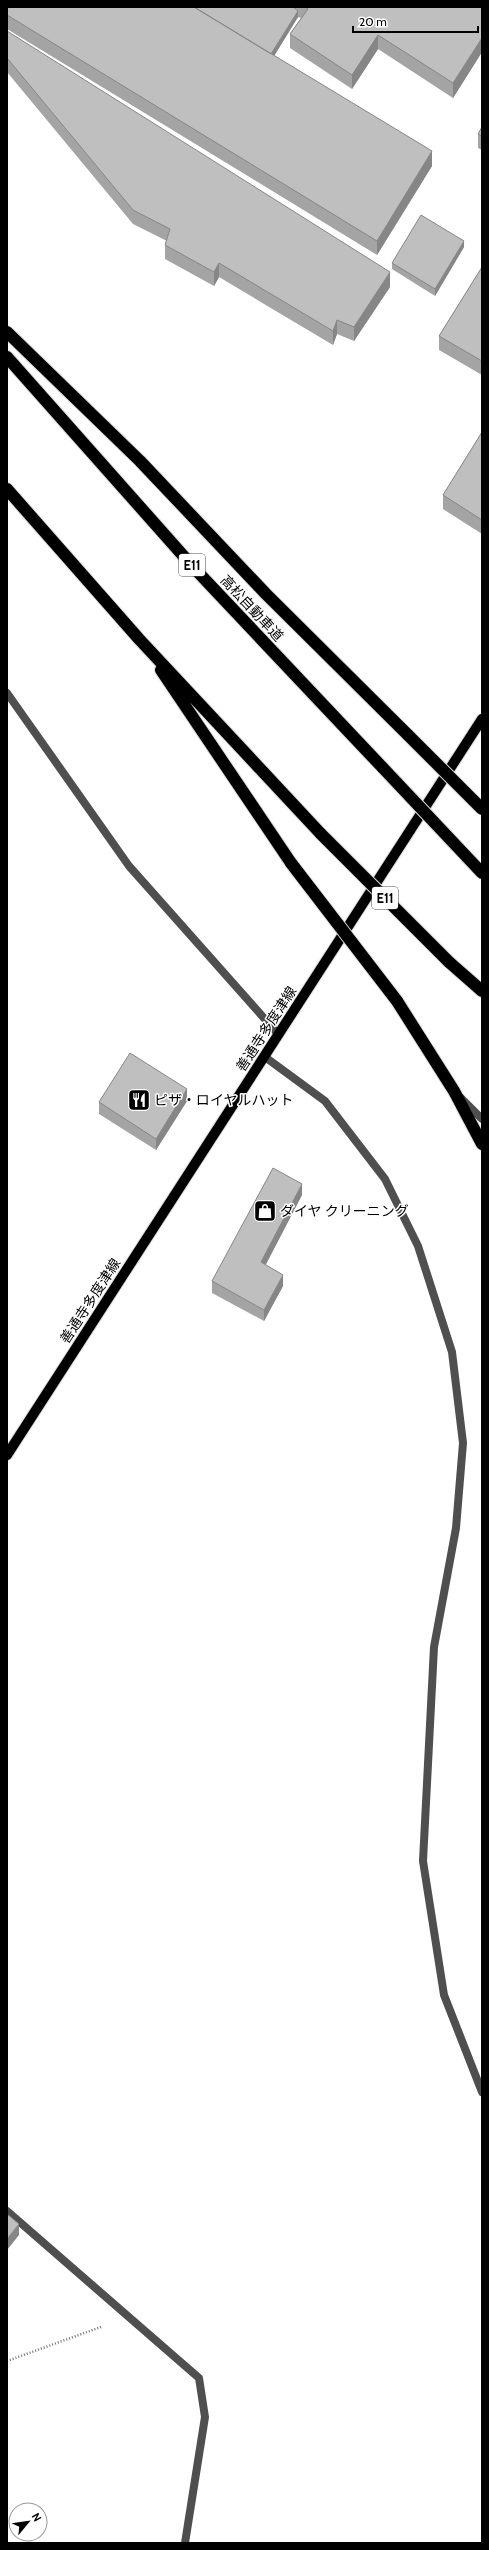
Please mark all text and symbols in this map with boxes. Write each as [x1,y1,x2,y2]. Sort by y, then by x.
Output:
scale bar [353,8,478,34]
text: 20 m [359,14,387,29]
road number: E11 [179,554,205,576]
street label: 高松自動車道 [217,571,287,645]
road number: E11 [372,887,398,909]
street label: 善通寺多度津線 [232,983,300,1075]
restaurant icon: ピザ・ロイヤルハット [126,1087,152,1113]
place label: ピザ・ロイヤルハット [154,1091,294,1109]
shop icon: ダイヤ クリーニング [252,1198,278,1224]
place label: ダイヤ クリーニング [280,1202,409,1220]
street label: 善通寺多度津線 [56,1255,124,1347]
north arrow [8,2502,48,2542]
text: N [29,2510,45,2524]

